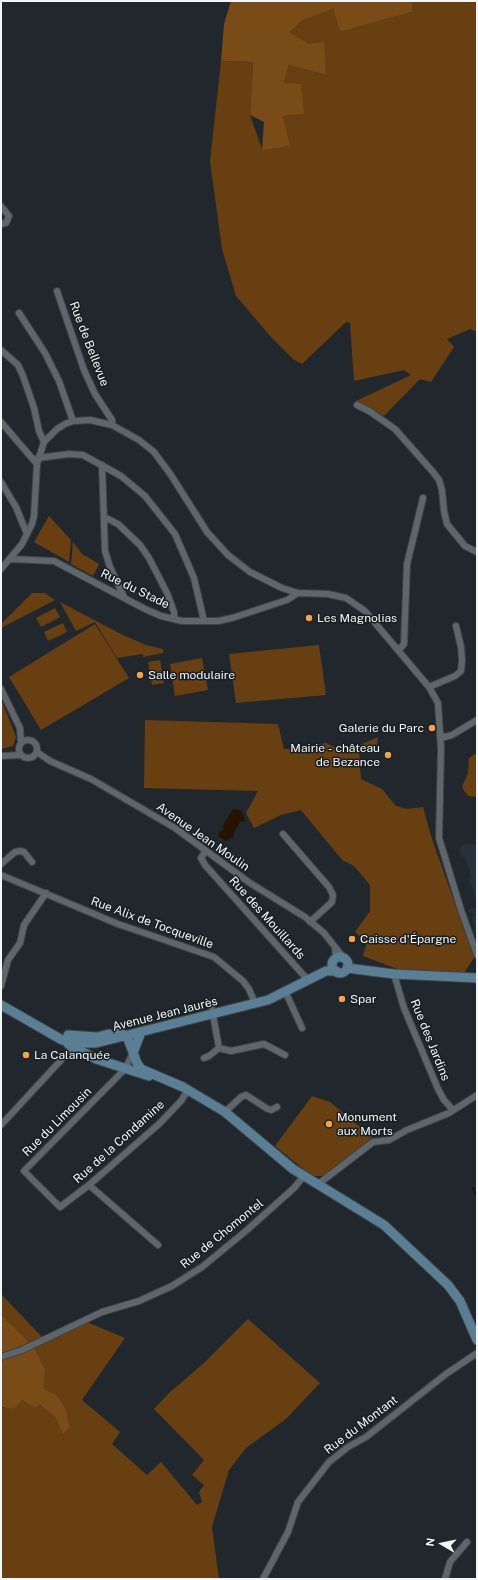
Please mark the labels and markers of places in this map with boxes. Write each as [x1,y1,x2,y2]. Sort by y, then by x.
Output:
place label: Les Magnolias [317,611,397,625]
marker: Les Magnolias [304,613,314,623]
place label: Salle modulaire [148,668,235,682]
marker: Salle modulaire [135,670,145,680]
place label: Galerie du Parc [339,721,424,735]
marker: Galerie du Parc [427,723,437,733]
place label: Mairie - château de Bezance [290,741,380,769]
marker: Mairie - château de Bezance [383,750,393,760]
place label: Caisse d'Épargne [360,932,456,946]
marker: Caisse d'Épargne [347,934,357,944]
place label: Spar [350,992,376,1006]
marker: Spar [337,994,347,1004]
place label: La Calanquée [34,1048,110,1062]
marker: La Calanquée [21,1050,31,1060]
place label: Monument aux Morts [337,1110,397,1138]
marker: Monument aux Morts [324,1119,334,1129]

